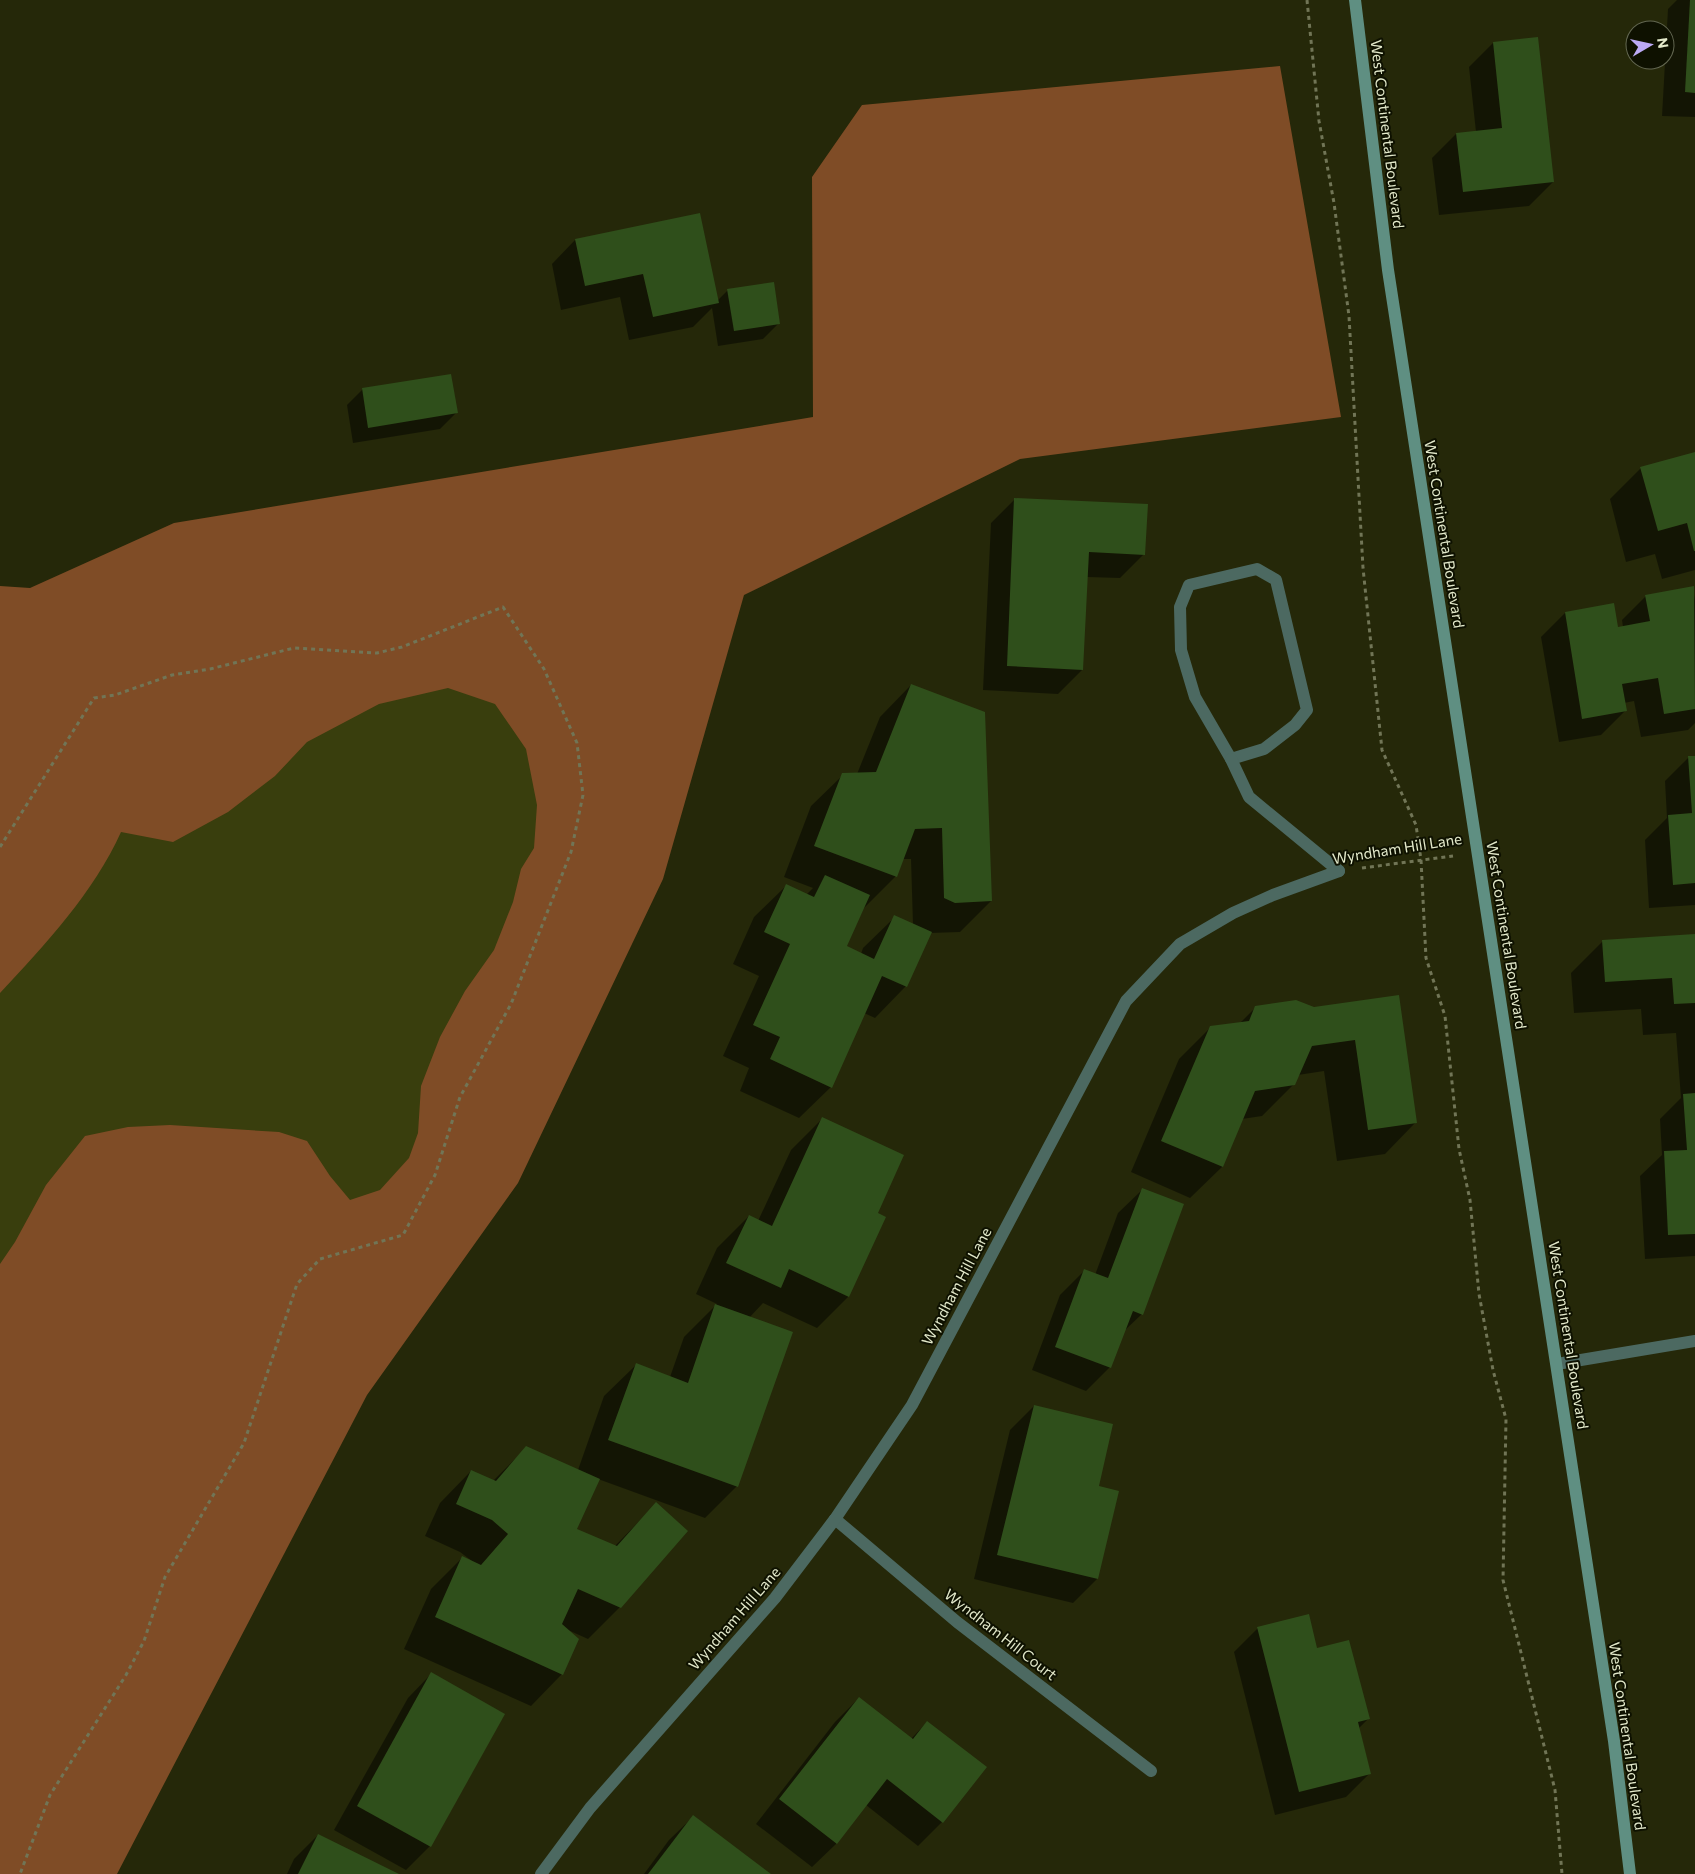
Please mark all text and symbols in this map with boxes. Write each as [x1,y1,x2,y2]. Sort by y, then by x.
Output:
north arrow [1625,20,1675,70]
text: N [1654,36,1673,49]
street label: West Continental Boulevard [1367,39,1409,229]
street label: West Continental Boulevard [1421,439,1469,629]
street label: Wyndham Hill Lane [1331,829,1463,867]
street label: West Continental Boulevard [1483,840,1531,1030]
street label: Wyndham Hill Lane [917,1224,995,1348]
street label: West Continental Boulevard [1545,1240,1593,1430]
street label: Wyndham Hill Lane [684,1563,784,1673]
street label: Wyndham Hill Court [941,1585,1061,1683]
street label: West Continental Boulevard [1606,1641,1650,1831]

